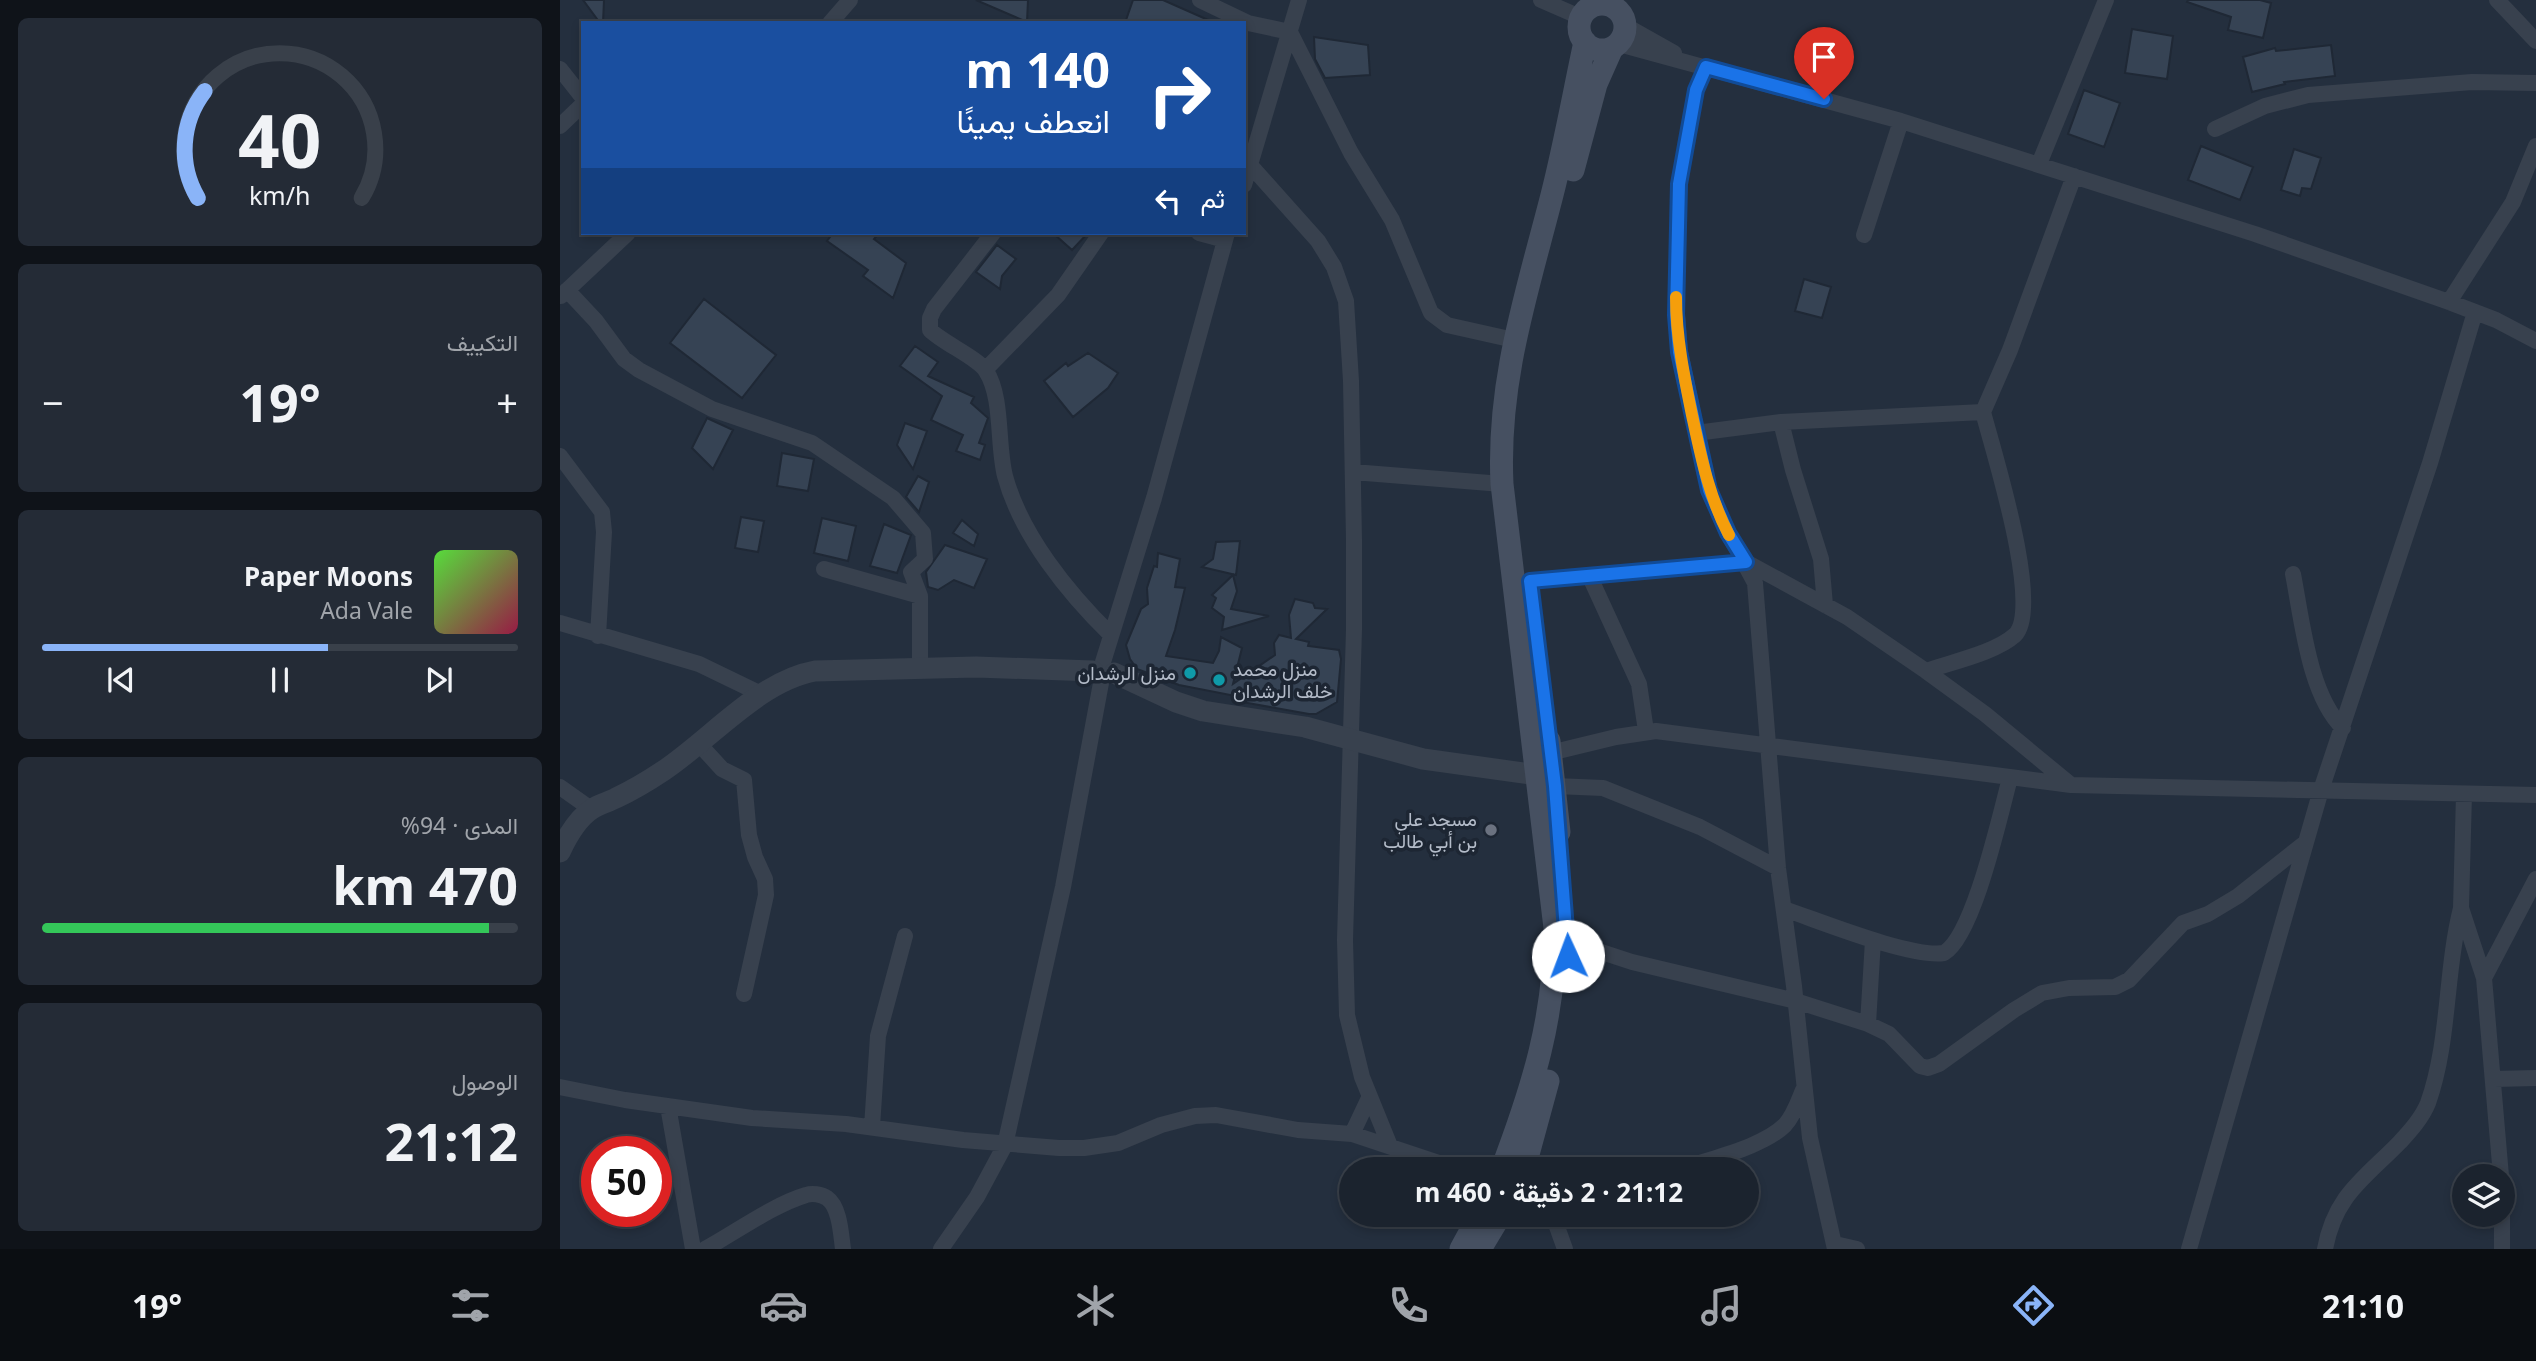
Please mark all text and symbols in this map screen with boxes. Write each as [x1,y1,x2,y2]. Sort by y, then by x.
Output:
pin [1794,27,1854,99]
text: 140 m [965,36,1110,102]
icon: arrive [1805,38,1843,76]
icon: right [1134,49,1225,140]
text: 40 [238,90,322,189]
text: انعطف يمينًا [956,99,1110,142]
text: km/h [249,178,311,212]
text: ثم [1201,180,1225,216]
icon: left [1149,182,1187,220]
text: التكييف [447,326,518,358]
text: 19° [239,366,321,437]
text: − [42,376,64,428]
text: + [496,376,518,428]
text: Paper Moons [244,558,413,594]
text: Ada Vale [320,594,413,626]
place label: منزل محمد خلف الرشدان [1233,656,1332,704]
place label: منزل الرشدان [1078,660,1176,686]
icon: previous [102,661,140,699]
icon: pause [261,661,299,699]
icon: next [420,661,458,699]
marker: منزل الرشدان [1182,665,1198,681]
marker: منزل محمد خلف الرشدان [1211,672,1227,688]
place label: مسجد علي بن أبي طالب [1383,806,1477,857]
text: المدى · 94% [401,809,518,841]
marker: مسجد علي بن أبي طالب [1483,822,1499,838]
text: 470 km [332,849,518,920]
position arrow [1531,919,1605,993]
text: الوصول [452,1065,518,1097]
text: 21:12 [384,1105,518,1176]
speed limit sign: 50 [581,1136,672,1227]
map controls [2452,1164,2515,1227]
button: layers [2452,1164,2515,1227]
text: 21:12 · 2 دقيقة · 460 m [1415,1174,1683,1210]
icon: filters [446,1281,495,1330]
icon: car [759,1281,808,1330]
icon: climate [1071,1281,1120,1330]
icon: phone [1384,1281,1433,1330]
icon: music [1697,1281,1746,1330]
icon: directions [2009,1281,2058,1330]
text: 19° [132,1284,182,1327]
text: 21:10 [2322,1284,2404,1327]

